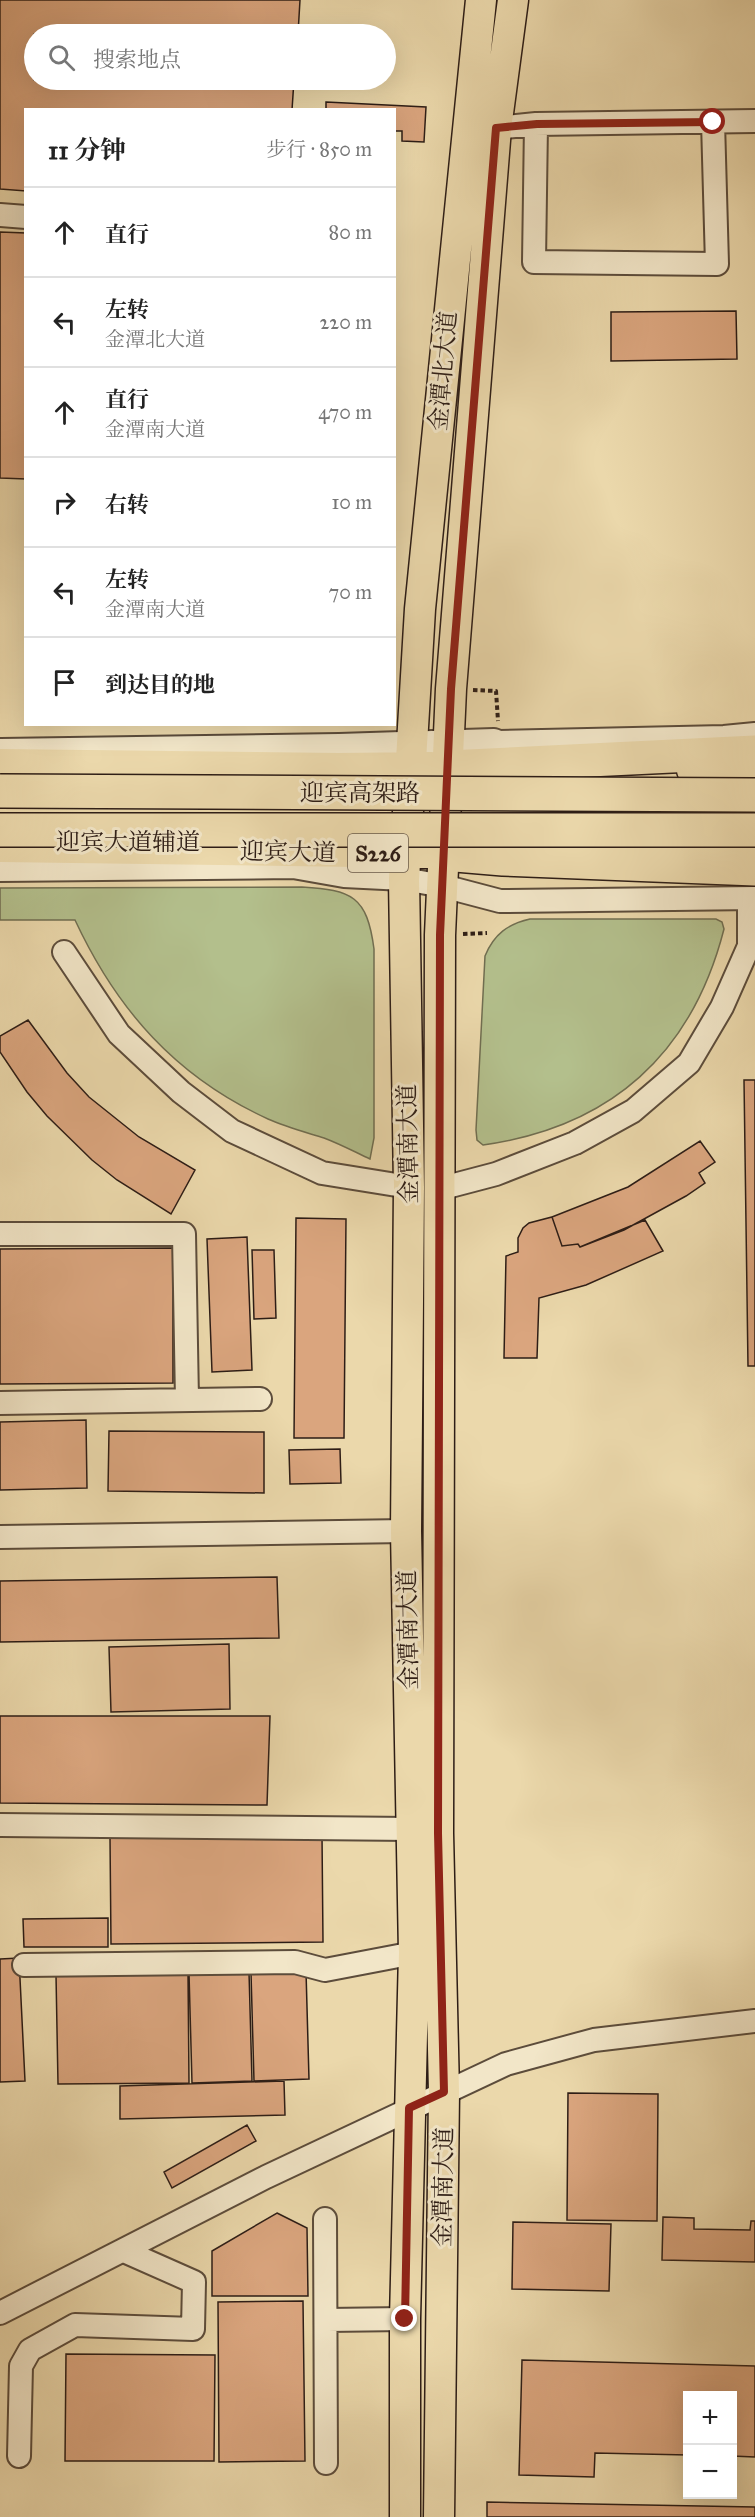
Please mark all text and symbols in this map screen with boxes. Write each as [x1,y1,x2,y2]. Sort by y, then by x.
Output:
search box [24,24,396,90]
icon: search [45,41,78,74]
text: 搜索地点 [93,46,181,73]
route start [699,108,725,134]
text: 11 分钟 [48,134,126,166]
text: 步行 · 850 m [266,137,372,161]
icon: ahead [48,216,81,249]
text: 80 m [329,220,372,244]
text: 直行 [105,221,149,248]
text: 左转 [105,296,149,323]
icon: left [48,306,81,339]
text: 220 m [320,310,372,334]
street label: 金潭北大道 [423,310,463,432]
text: 金潭北大道 [105,327,205,351]
text: 直行 [105,386,149,413]
icon: ahead [48,396,81,429]
text: 470 m [318,400,372,424]
text: 金潭南大道 [105,417,205,441]
icon: right [48,486,81,519]
text: 10 m [331,490,372,514]
text: 右转 [105,491,149,518]
text: 左转 [105,566,149,593]
icon: left [48,576,81,609]
text: 70 m [329,580,372,604]
text: 金潭南大道 [105,597,205,621]
icon: arrive [48,666,81,699]
text: 到达目的地 [105,671,215,698]
street label: 迎宾高架路 [300,778,420,808]
street label: 迎宾大道辅道 [56,827,200,857]
road number: S226 [348,834,408,872]
street label: 迎宾大道 [240,836,336,868]
street label: 金潭南大道 [392,1084,424,1204]
street label: 金潭南大道 [392,1570,424,1690]
street label: 金潭南大道 [427,2127,459,2247]
route end [391,2305,417,2331]
map controls [683,2391,737,2499]
button: + [683,2391,737,2445]
button: − [683,2445,737,2499]

